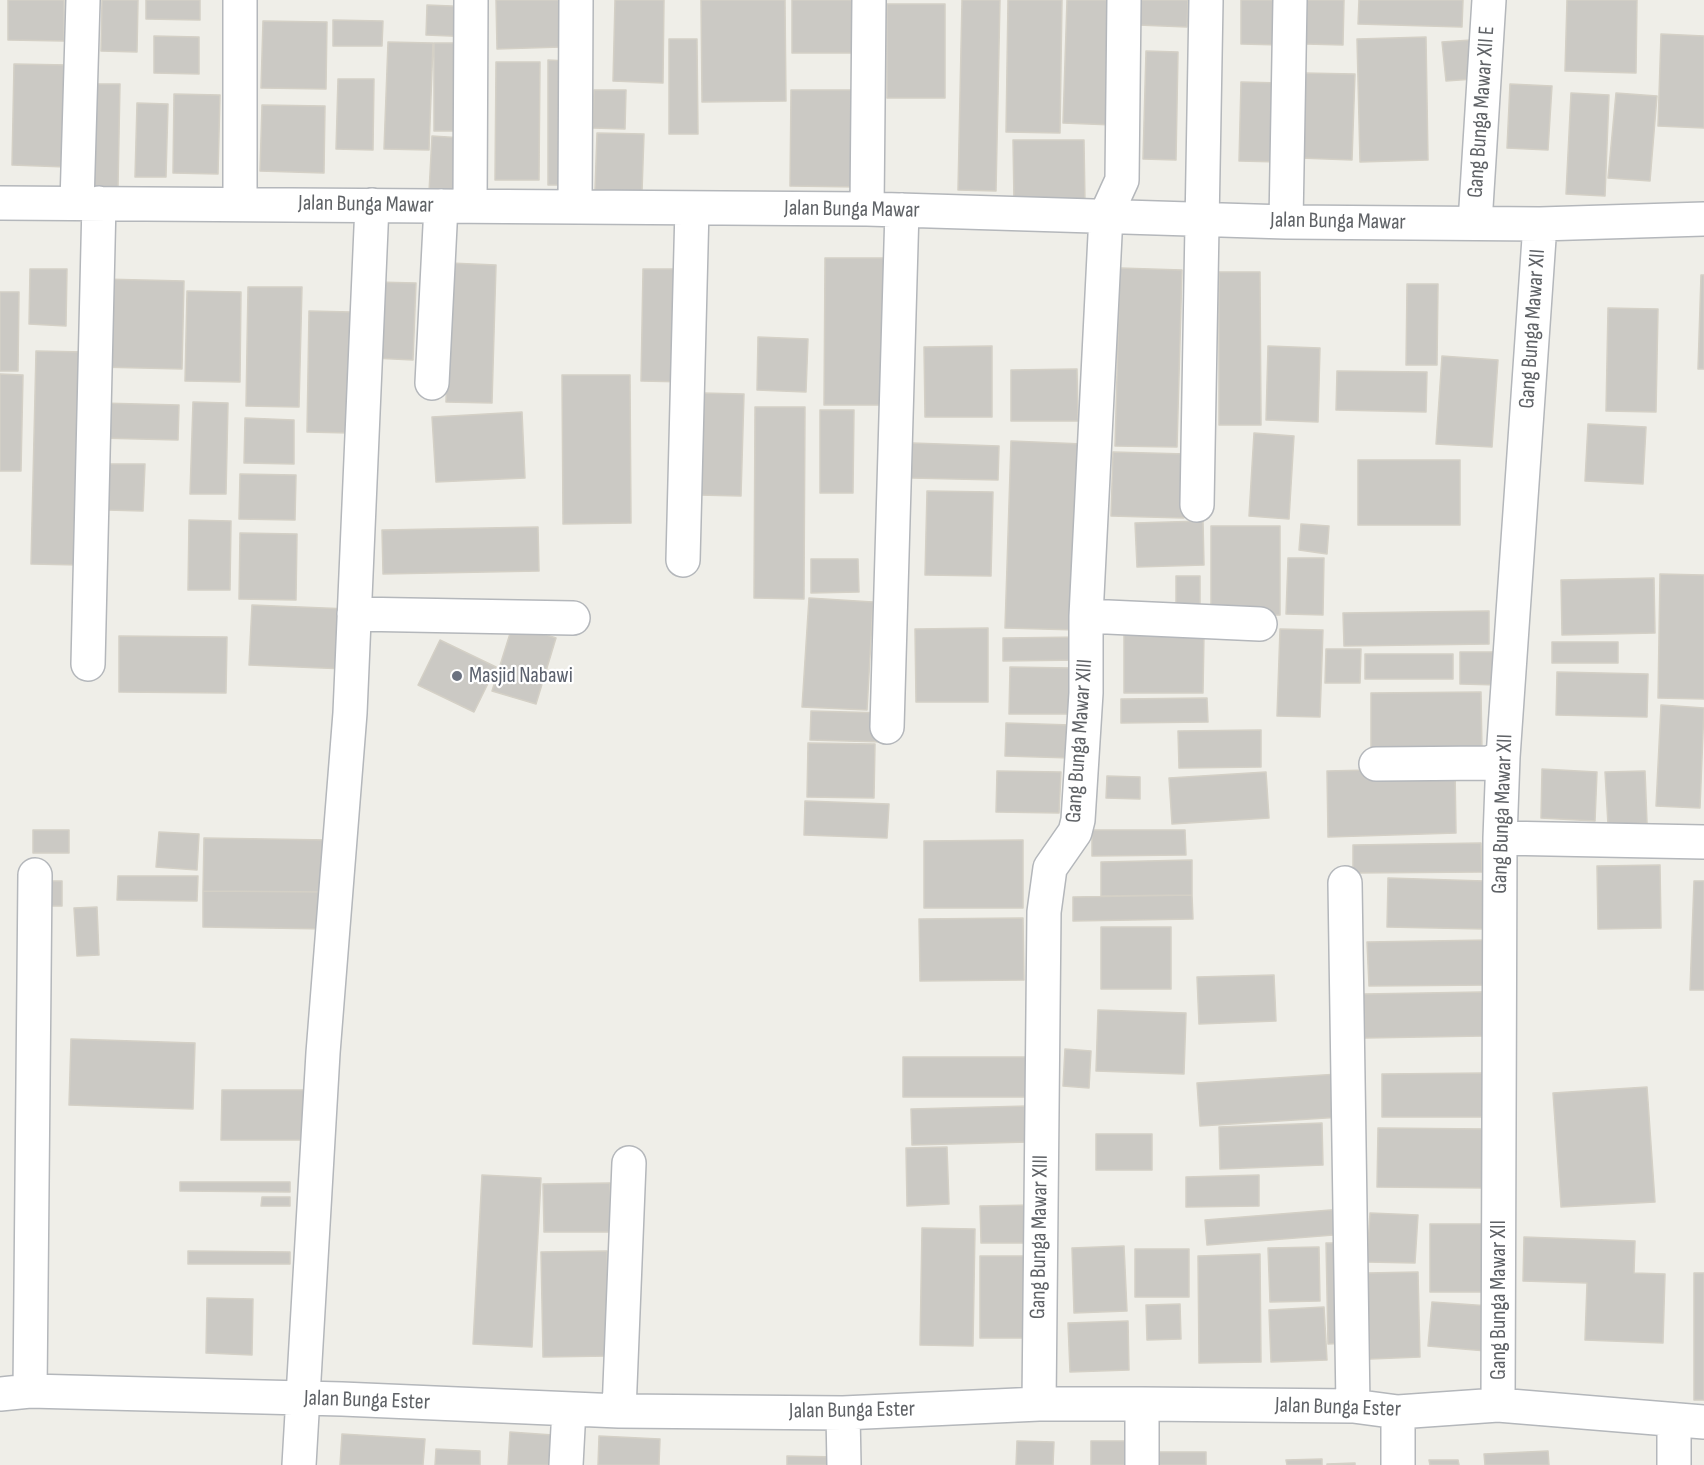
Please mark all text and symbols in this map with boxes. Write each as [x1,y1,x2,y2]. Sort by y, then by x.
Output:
street label: Gang Bunga Mawar XII E [1463,25,1501,199]
street label: Jalan Bunga Mawar [298,191,434,219]
street label: Jalan Bunga Mawar [784,196,920,224]
street label: Jalan Bunga Mawar [1270,208,1406,236]
street label: Gang Bunga Mawar XII [1514,248,1552,410]
street label: Gang Bunga Mawar XIII [1061,658,1099,824]
place label: Masjid Nabawi [469,663,573,689]
marker: Masjid Nabawi [450,669,464,683]
street label: Gang Bunga Mawar XII [1487,734,1519,894]
street label: Gang Bunga Mawar XIII [1025,1155,1055,1319]
street label: Gang Bunga Mawar XII [1486,1220,1512,1380]
street label: Jalan Bunga Ester [304,1386,430,1416]
street label: Jalan Bunga Ester [1275,1393,1401,1423]
street label: Jalan Bunga Ester [789,1397,915,1425]

